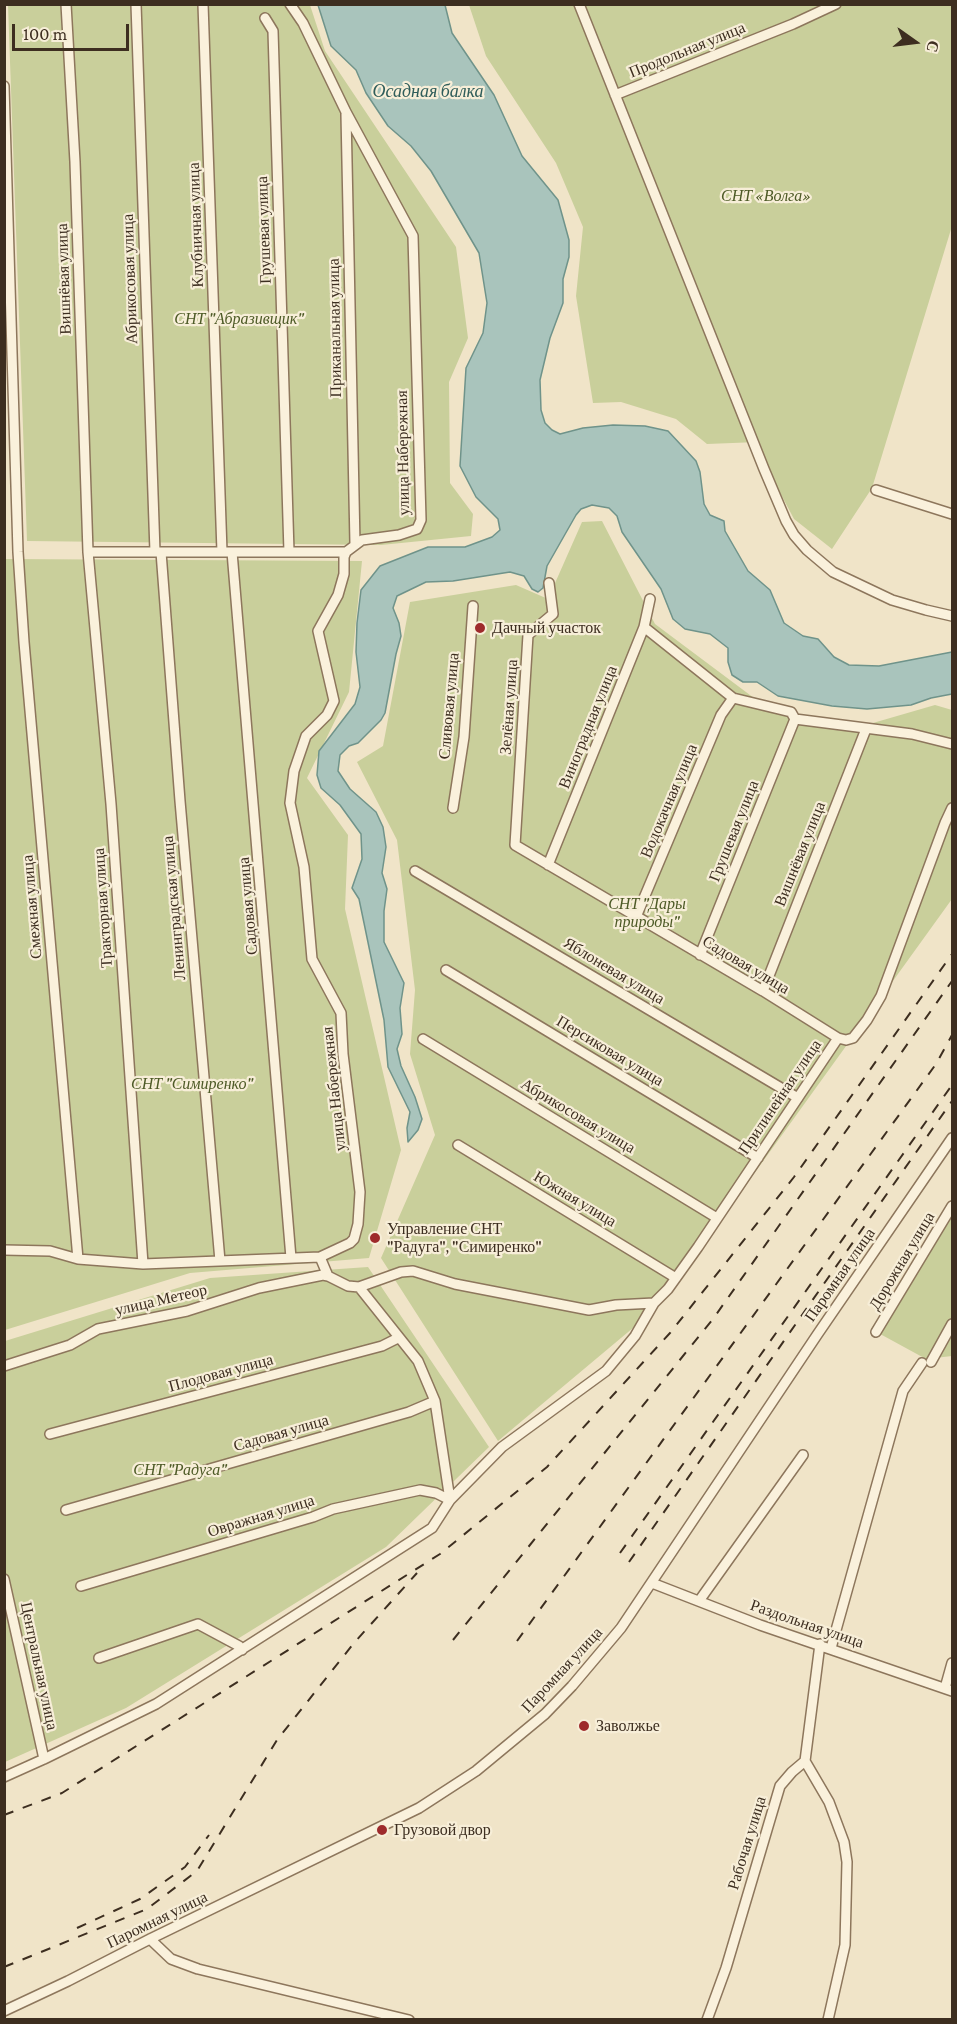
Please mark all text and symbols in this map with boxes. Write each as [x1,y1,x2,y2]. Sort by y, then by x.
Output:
scale bar [15,12,132,50]
north arrow [885,12,945,72]
street label: Продольная улица [626,18,748,82]
text: 100 m [23,24,67,44]
text: С [923,39,943,54]
water label: Осадная балка [372,80,484,102]
street label: Клубничная улица [184,162,208,288]
street label: Грушевая улица [253,176,275,284]
park label: СНТ «Волга» [721,186,811,206]
street label: Абрикосовая улица [118,214,142,344]
street label: Вишнёвая улица [52,223,76,335]
street label: Приканальная улица [324,258,346,398]
park label: СНТ "Абразивщик" [174,309,304,329]
street label: улица Набережная [392,390,414,516]
place label: Дачный участок [492,618,601,638]
marker: Дачный участок [473,621,487,635]
street label: Сливовая улица [435,652,463,760]
street label: Зелёная улица [496,659,522,755]
street label: Виноградная улица [555,663,621,791]
street label: Водокачная улица [636,741,702,861]
street label: Грушевая улица [705,777,763,885]
street label: Вишнёвая улица [770,799,830,909]
street label: Ленинградская улица [158,835,190,981]
street label: Тракторная улица [89,847,117,969]
street label: Смежная улица [18,854,46,960]
street label: Садовая улица [234,856,262,956]
park label: СНТ "Дары природы" [608,894,686,932]
street label: Садовая улица [699,931,793,999]
street label: Яблоневая улица [560,933,668,1009]
street label: Персиковая улица [553,1011,667,1091]
street label: улица Набережная [318,1026,350,1152]
street label: Прилинейная улица [734,1036,826,1158]
park label: СНТ "Симиренко" [131,1074,253,1094]
street label: Абрикосовая улица [517,1074,639,1158]
street label: Южная улица [530,1167,620,1231]
street label: Дорожная улица [865,1208,939,1314]
place label: Управление СНТ "Радуга", "Симиренко" [387,1219,542,1257]
street label: Паромная улица [801,1224,879,1326]
marker: Управление СНТ "Радуга", "Симиренко" [368,1231,382,1245]
street label: улица Метеор [113,1280,209,1320]
street label: Плодовая улица [167,1350,275,1396]
street label: Садовая улица [231,1410,331,1456]
park label: СНТ "Радуга" [133,1460,227,1480]
street label: Овражная улица [205,1491,317,1541]
street label: Раздольная улица [748,1596,866,1652]
street label: Центральная улица [16,1600,62,1732]
street label: Паромная улица [517,1623,607,1717]
place label: Заволжье [596,1716,660,1736]
marker: Заволжье [577,1719,591,1733]
street label: Рабочая улица [724,1794,770,1892]
place label: Грузовой двор [394,1820,491,1840]
marker: Грузовой двор [375,1823,389,1837]
street label: Паромная улица [103,1887,211,1953]

